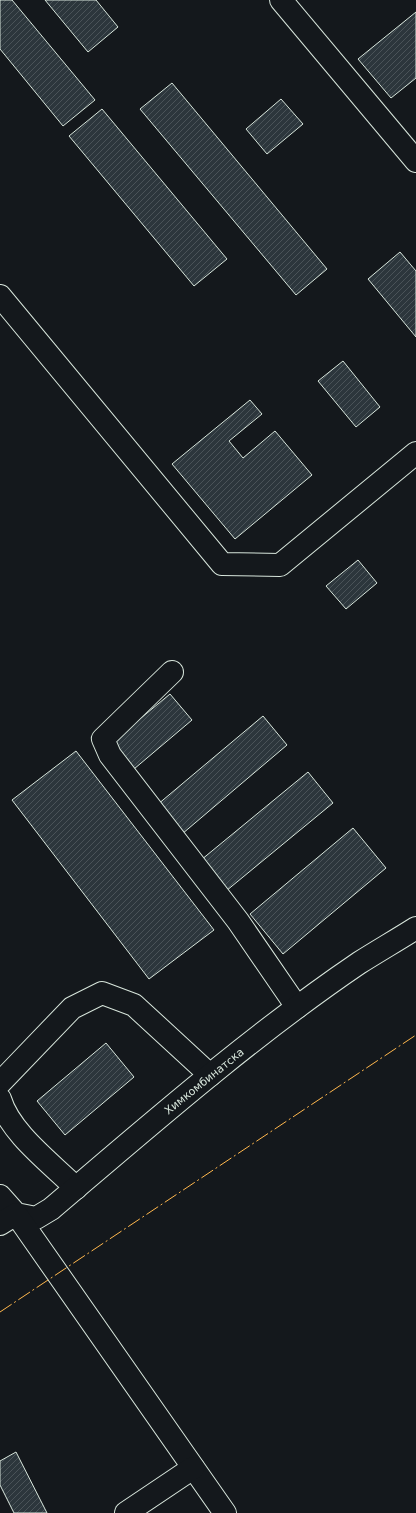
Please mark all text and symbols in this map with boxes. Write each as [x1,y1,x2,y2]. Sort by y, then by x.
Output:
street label: Химкомбинатска [162,1045,247,1117]

